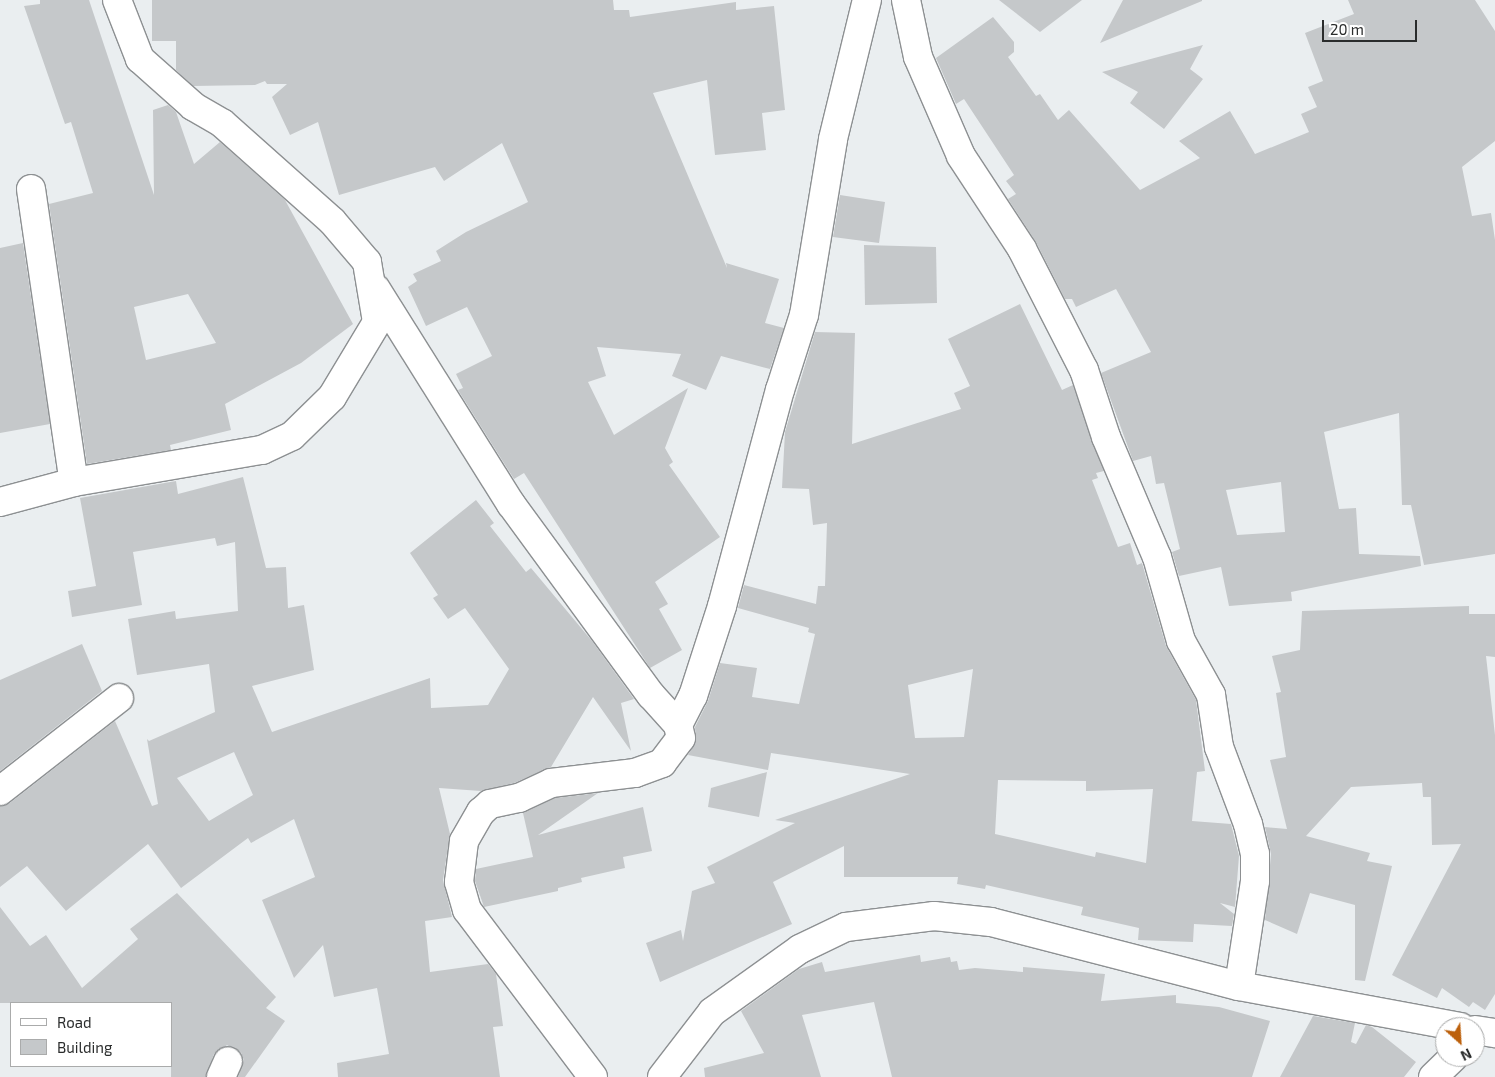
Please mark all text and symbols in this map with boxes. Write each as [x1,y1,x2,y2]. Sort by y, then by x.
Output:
scale bar [1325,10,1420,42]
text: 20 m [1330,20,1364,38]
legend [10,1002,172,1067]
text: Road [57,1013,92,1031]
north arrow [1435,1017,1485,1067]
text: Building [57,1038,112,1056]
text: N [1458,1045,1475,1065]

